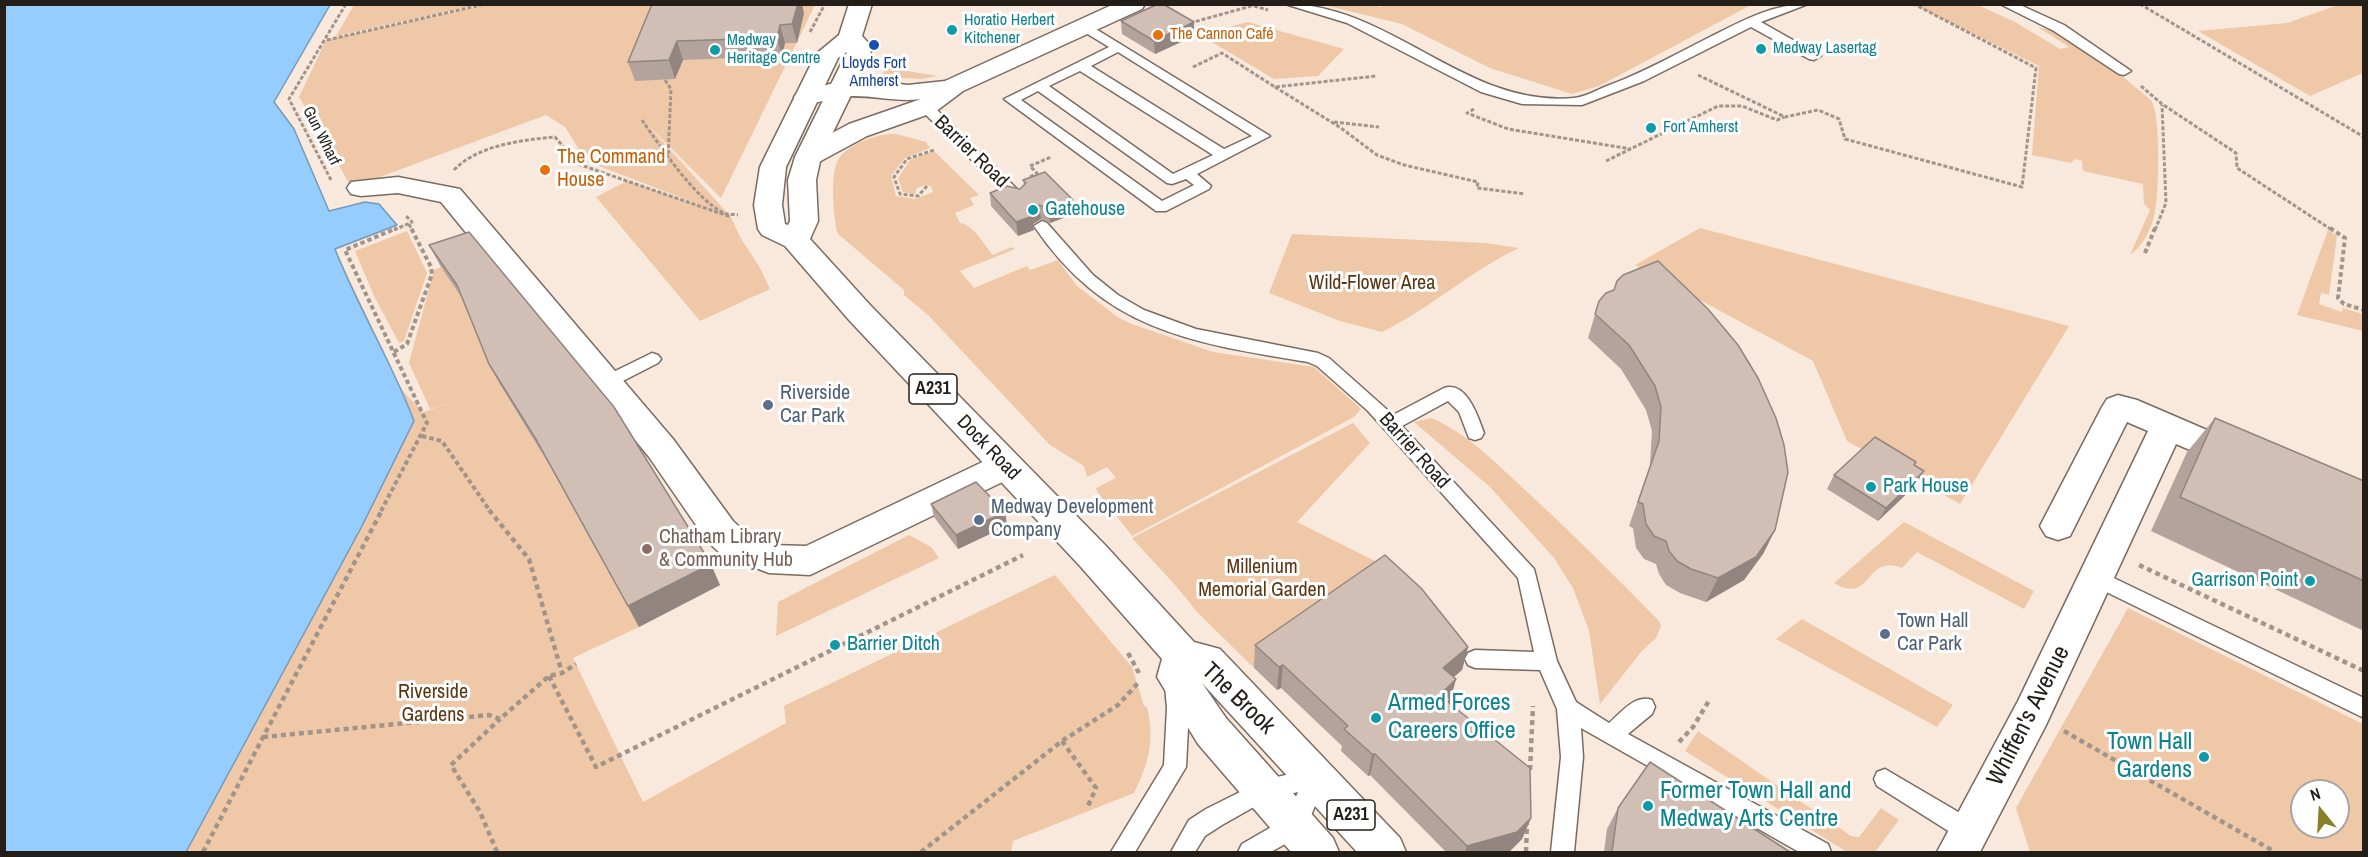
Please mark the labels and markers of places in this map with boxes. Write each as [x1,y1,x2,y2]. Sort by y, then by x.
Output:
place label: Horatio Herbert Kitchener [964,11,1054,49]
marker: Horatio Herbert Kitchener [945,23,959,37]
place label: The Cannon Café [1170,25,1274,45]
marker: The Cannon Café [1151,28,1165,42]
place label: Medway Heritage Centre [727,31,820,69]
marker: Lloyds Fort Amherst [867,38,881,52]
place label: Medway Lasertag [1773,39,1877,59]
marker: Medway Lasertag [1754,42,1768,56]
marker: Medway Heritage Centre [708,43,722,57]
place label: Lloyds Fort Amherst [842,54,906,92]
place label: Fort Amherst [1663,118,1738,138]
marker: Fort Amherst [1644,121,1658,135]
place label: The Command House [557,146,665,193]
marker: The Command House [538,163,552,177]
place label: Gatehouse [1045,198,1125,222]
marker: Gatehouse [1026,203,1040,217]
place label: Riverside Car Park [780,382,850,429]
marker: Riverside Car Park [761,398,775,412]
place label: Park House [1883,475,1969,499]
marker: Park House [1864,480,1878,494]
place label: Medway Development Company [991,496,1153,543]
marker: Medway Development Company [972,513,986,527]
place label: Chatham Library & Community Hub [659,526,793,573]
marker: Chatham Library & Community Hub [640,542,654,556]
place label: Garrison Point [2191,569,2298,593]
marker: Garrison Point [2303,574,2317,588]
place label: Town Hall Car Park [1897,610,1968,657]
marker: Town Hall Car Park [1878,627,1892,641]
place label: Barrier Ditch [847,633,940,657]
marker: Barrier Ditch [828,638,842,652]
place label: Armed Forces Careers Office [1388,690,1516,746]
marker: Armed Forces Careers Office [1369,711,1383,725]
place label: Town Hall Gardens [2107,729,2192,785]
marker: Town Hall Gardens [2197,750,2211,764]
place label: Former Town Hall and Medway Arts Centre [1660,778,1852,834]
marker: Former Town Hall and Medway Arts Centre [1641,799,1655,813]

